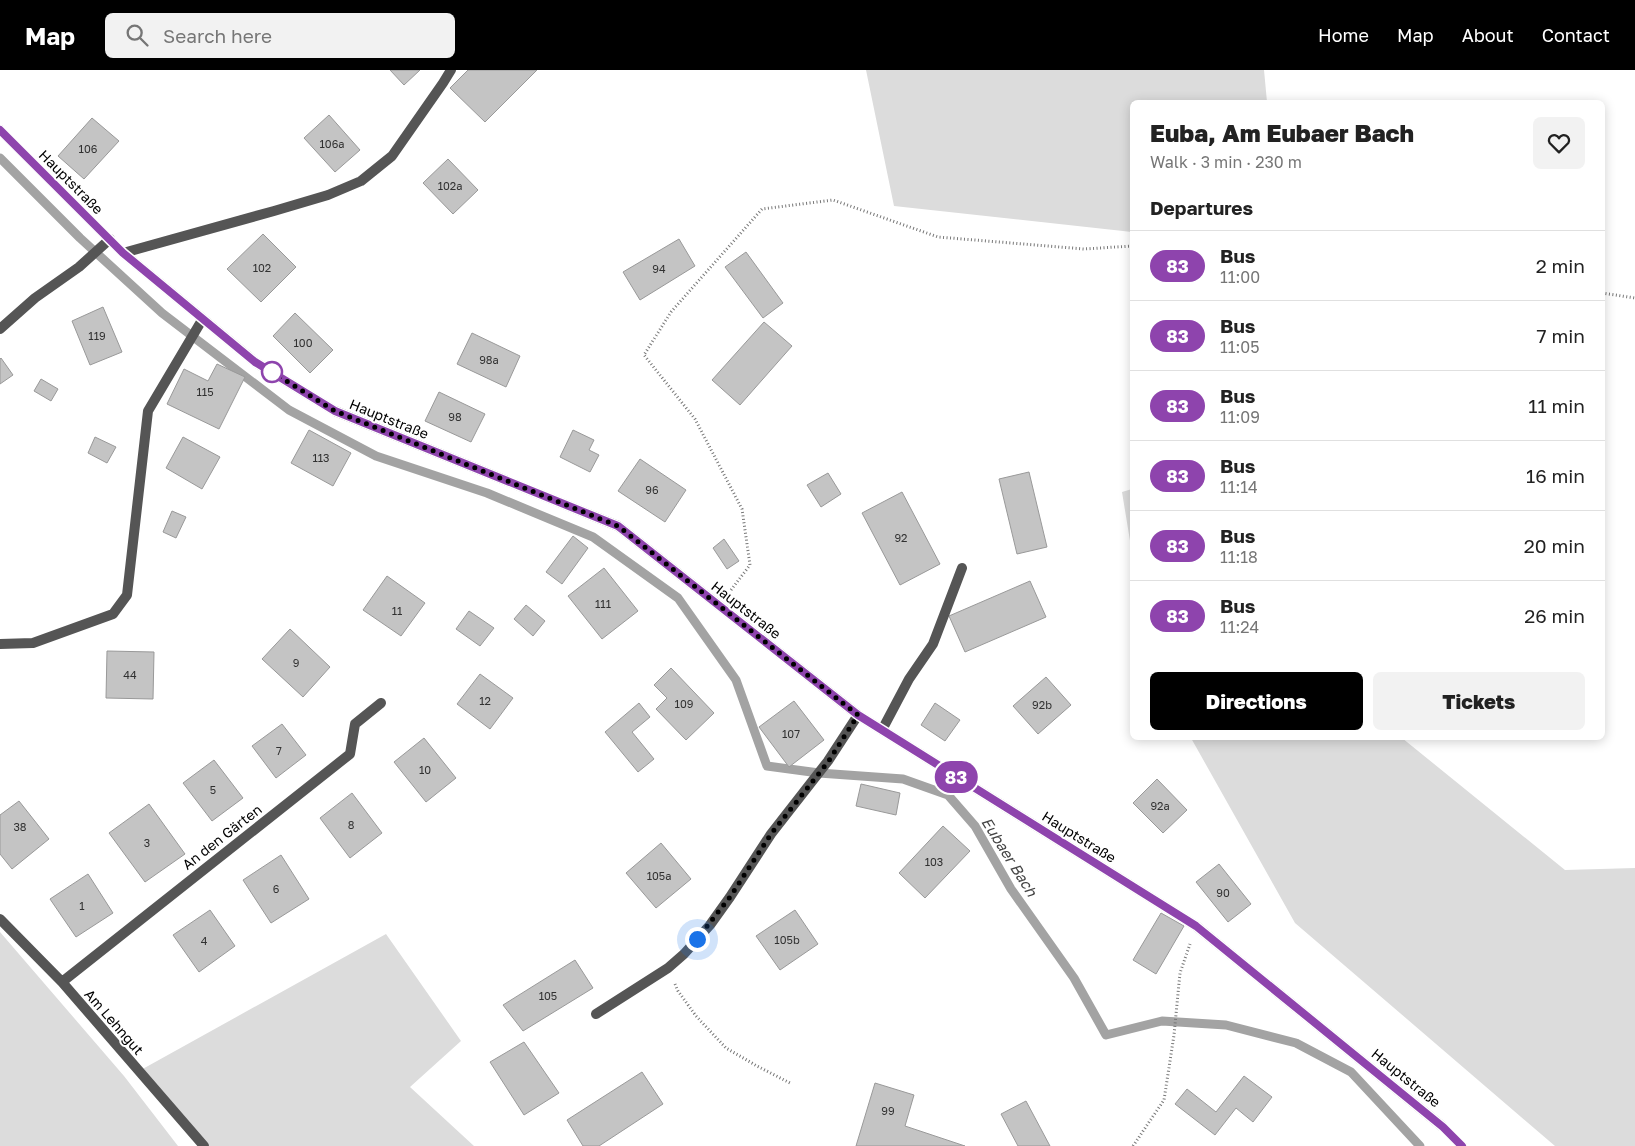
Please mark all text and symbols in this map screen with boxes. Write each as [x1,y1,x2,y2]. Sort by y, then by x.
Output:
search box [105,13,455,58]
text: Map [25,21,75,50]
icon: search [123,21,151,49]
text: Search here [163,24,272,47]
text: Home [1318,24,1369,46]
text: Map [1397,24,1434,46]
text: About [1462,24,1514,46]
text: Contact [1542,24,1610,46]
button: heart [1533,117,1585,169]
text: Euba, Am Eubaer Bach [1150,118,1414,147]
house number: 106a [319,137,345,150]
house number: 106 [79,142,98,155]
street label: Hauptstraße [36,146,107,217]
text: Walk · 3 min · 230 m [1150,152,1302,172]
house number: 102a [438,179,462,192]
text: Departures [1150,196,1253,219]
text: Bus [1220,244,1255,267]
text: 2 min [1536,254,1585,277]
text: 83 [1166,255,1189,277]
house number: 102 [253,261,271,274]
house number: 94 [652,262,666,275]
text: 11:00 [1220,267,1260,287]
text: Bus [1220,314,1255,337]
text: 7 min [1537,324,1585,347]
text: 83 [1166,325,1189,347]
house number: 119 [88,329,106,342]
house number: 100 [294,336,313,349]
text: 11:05 [1220,337,1260,357]
house number: 98a [479,353,499,366]
unlabelled marker [261,361,283,383]
text: Bus [1220,384,1255,407]
house number: 115 [196,385,214,398]
text: 11 min [1528,394,1585,417]
street label: Hauptstraße [347,395,431,442]
text: 83 [1166,395,1189,417]
text: 11:09 [1220,407,1260,427]
house number: 98 [448,410,462,423]
house number: 113 [312,451,330,464]
text: Bus [1220,454,1255,477]
text: 16 min [1526,464,1585,487]
text: 83 [1166,465,1189,487]
text: 11:14 [1220,477,1258,497]
house number: 96 [645,483,659,496]
text: Bus [1220,524,1255,547]
house number: 92 [894,531,908,544]
text: 20 min [1524,534,1585,557]
text: 83 [1166,535,1189,557]
text: 11:18 [1220,547,1258,567]
street label: Hauptstraße [708,577,785,642]
text: Bus [1220,594,1255,617]
house number: 111 [595,597,611,610]
house number: 11 [392,604,402,617]
text: 26 min [1524,604,1585,627]
text: 83 [1166,605,1189,627]
text: 11:24 [1220,617,1259,637]
house number: 9 [293,656,299,669]
house number: 44 [123,668,137,681]
button: Directions [1150,672,1363,730]
button: Tickets [1373,672,1585,730]
house number: 12 [479,694,491,707]
house number: 109 [675,697,693,710]
house number: 92b [1032,698,1052,711]
house number: 107 [782,727,800,740]
house number: 7 [276,744,282,757]
line badge: 83 [934,761,978,793]
house number: 10 [419,763,431,776]
text: 83 [945,766,967,788]
house number: 5 [210,783,216,796]
house number: 92a [1150,799,1170,812]
street label: An den Gärten [179,800,265,873]
street label: Hauptstraße [1039,807,1119,866]
water label: Eubaer Bach [978,813,1042,900]
house number: 8 [348,818,355,831]
house number: 38 [13,820,27,833]
house number: 3 [144,836,150,849]
house number: 103 [925,855,943,868]
house number: 105a [647,869,671,882]
house number: 6 [273,882,280,895]
house number: 90 [1216,886,1230,899]
house number: 1 [79,899,85,912]
your location [685,927,710,952]
house number: 105b [774,933,800,946]
house number: 4 [201,934,208,947]
street label: Am Lehngut [81,985,147,1058]
house number: 105 [539,989,557,1002]
street label: Hauptstraße [1368,1045,1444,1111]
house number: 99 [881,1104,895,1117]

